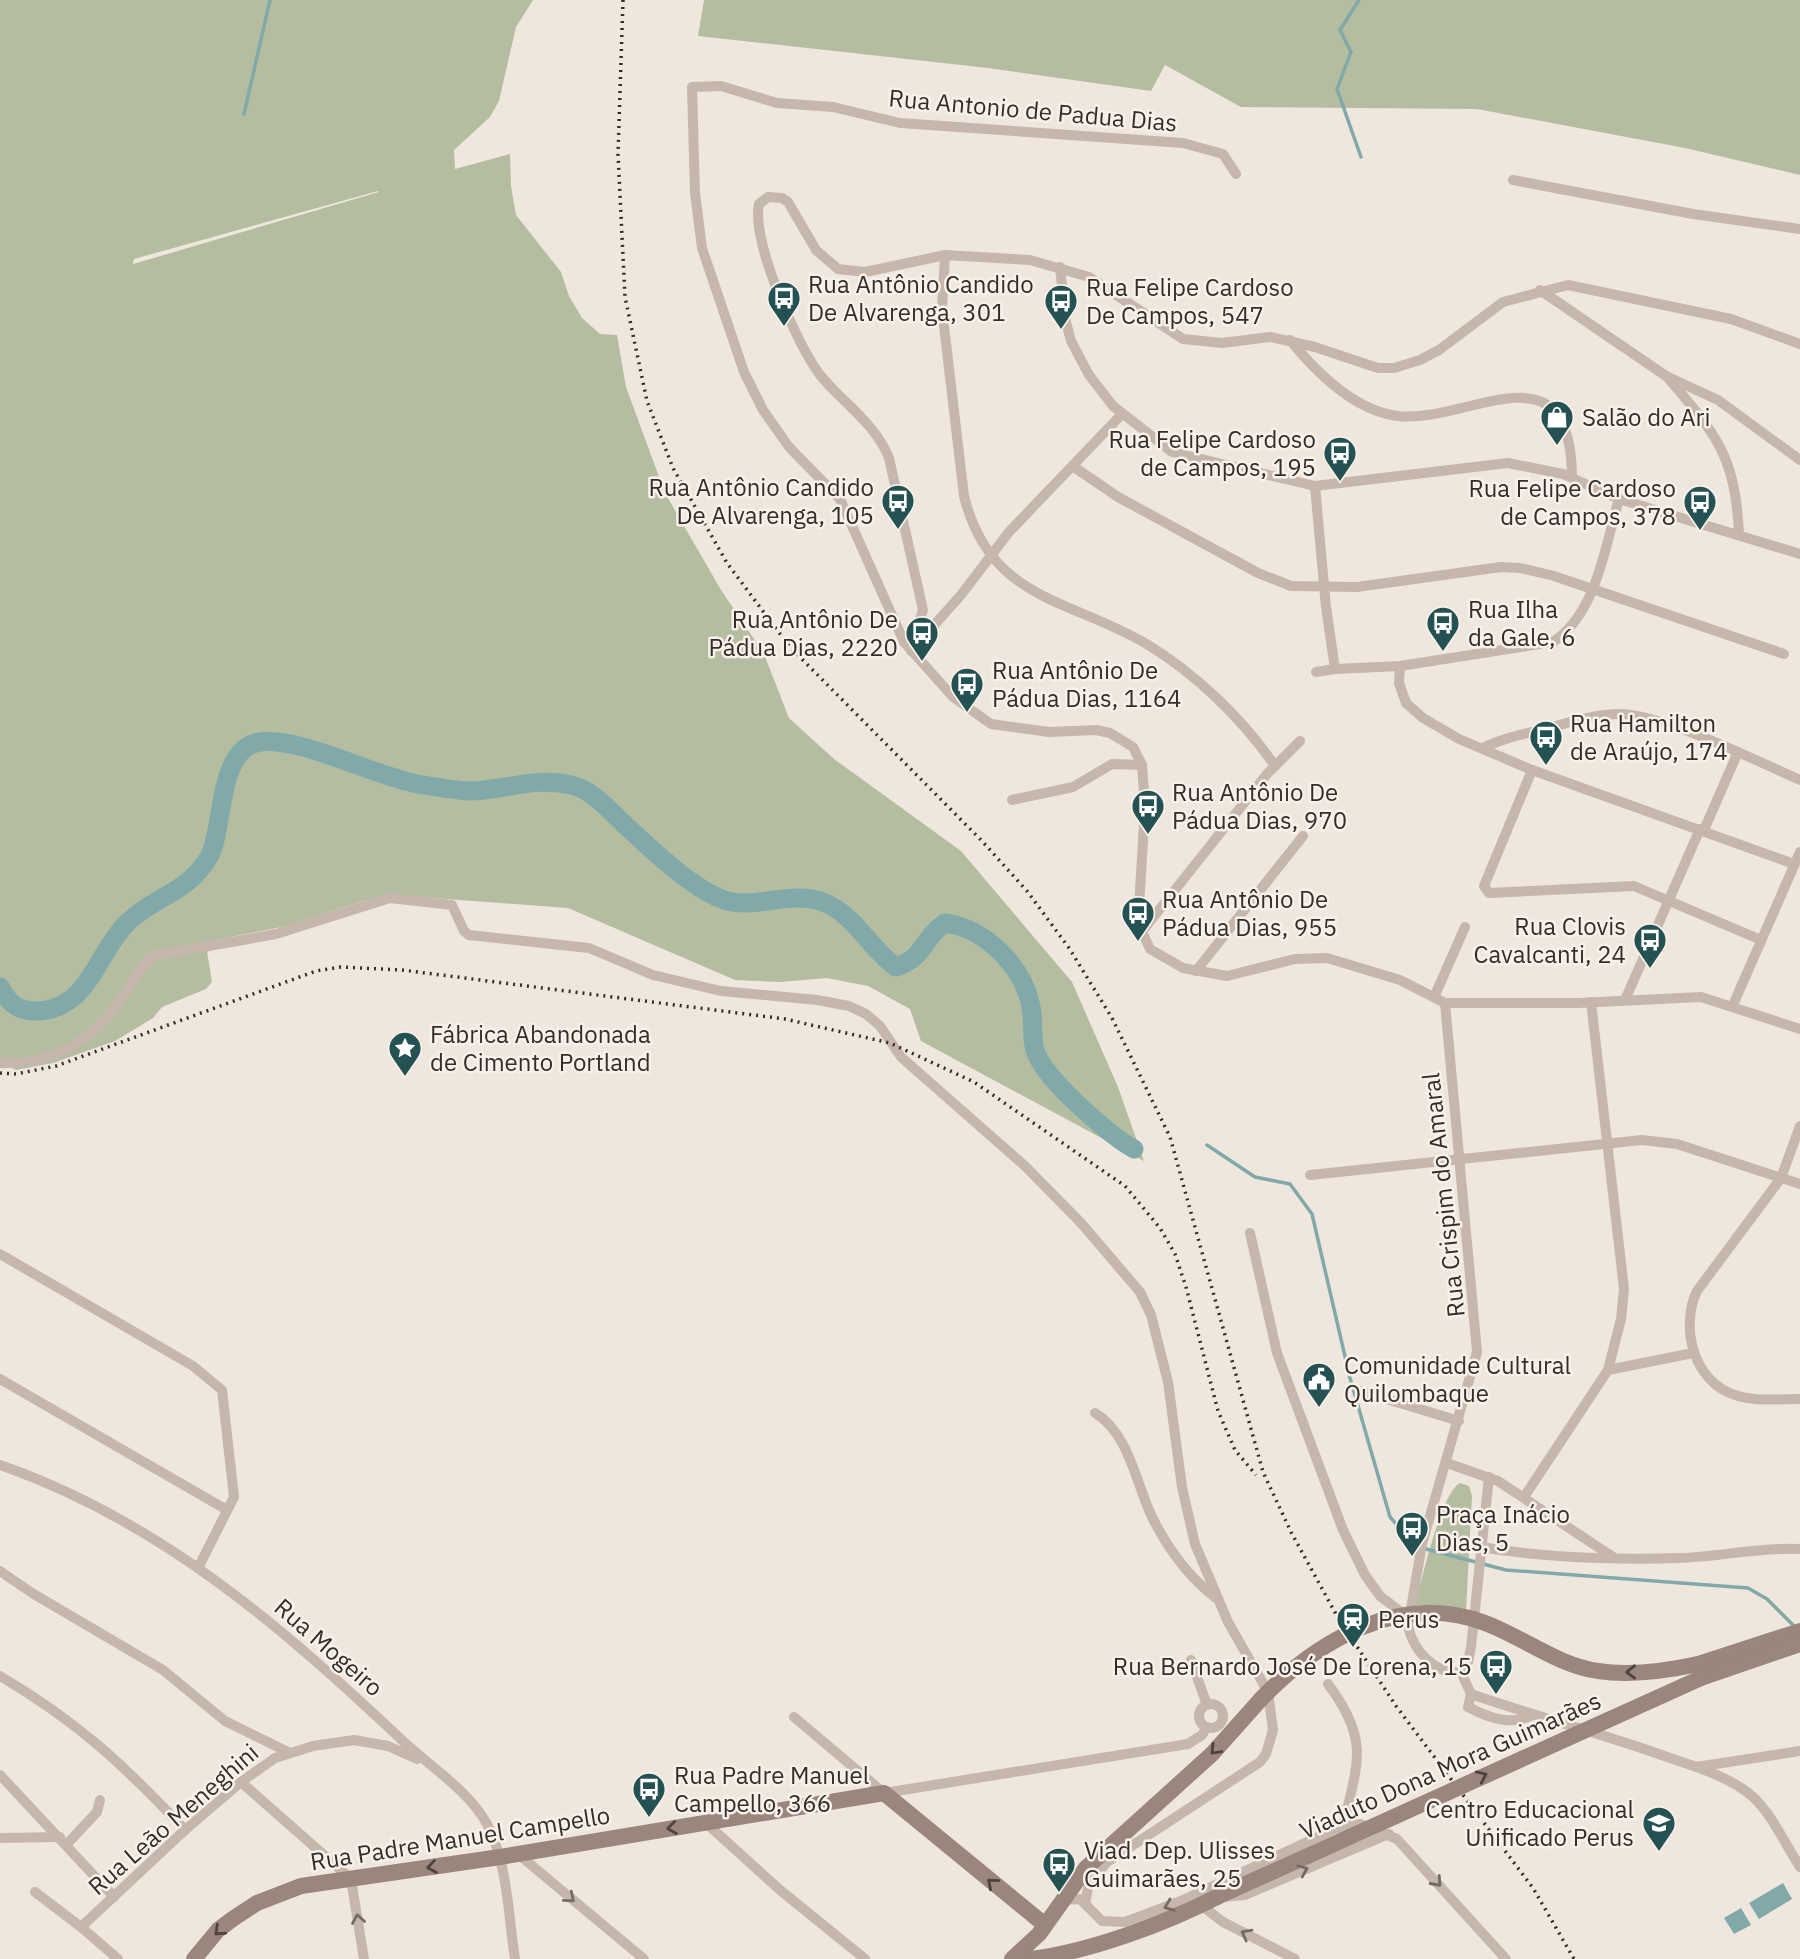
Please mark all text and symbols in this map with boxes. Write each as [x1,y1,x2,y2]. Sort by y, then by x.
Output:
street label: Rua Antonio de Padua Dias [887,81,1179,139]
place label: Rua Antônio Candido De Alvarenga, 301 [808,268,1034,328]
place label: Rua Felipe Cardoso De Campos, 547 [1086,271,1294,331]
bus stop icon: Rua Antônio Candido De Alvarenga, 301 [765,279,803,328]
bus stop icon: Rua Felipe Cardoso De Campos, 547 [1042,282,1080,331]
shop icon: Salão do Ari [1538,398,1576,447]
place label: Salão do Ari [1582,401,1710,433]
place label: Rua Felipe Cardoso de Campos, 195 [1108,423,1316,483]
bus stop icon: Rua Felipe Cardoso de Campos, 195 [1321,434,1359,483]
place label: Rua Antônio Candido De Alvarenga, 105 [648,471,874,531]
place label: Rua Felipe Cardoso de Campos, 378 [1468,472,1676,532]
bus stop icon: Rua Antônio Candido De Alvarenga, 105 [879,482,917,531]
bus stop icon: Rua Felipe Cardoso de Campos, 378 [1681,483,1719,532]
place label: Rua Ilha da Gale, 6 [1468,593,1576,653]
place label: Rua Antônio De Pádua Dias, 2220 [709,603,898,663]
bus stop icon: Rua Ilha da Gale, 6 [1424,604,1462,653]
bus stop icon: Rua Antônio De Pádua Dias, 2220 [903,614,941,663]
place label: Rua Antônio De Pádua Dias, 1164 [992,654,1181,714]
bus stop icon: Rua Antônio De Pádua Dias, 1164 [948,665,986,714]
place label: Rua Hamilton de Araújo, 174 [1570,707,1728,767]
bus stop icon: Rua Hamilton de Araújo, 174 [1527,718,1565,767]
place label: Rua Antônio De Pádua Dias, 970 [1172,776,1347,836]
bus stop icon: Rua Antônio De Pádua Dias, 970 [1129,787,1167,836]
place label: Rua Antônio De Pádua Dias, 955 [1162,883,1337,943]
bus stop icon: Rua Antônio De Pádua Dias, 955 [1119,894,1157,943]
place label: Rua Clovis Cavalcanti, 24 [1474,910,1626,970]
bus stop icon: Rua Clovis Cavalcanti, 24 [1631,921,1669,970]
place label: Fábrica Abandonada de Cimento Portland [430,1018,651,1078]
place icon: Fábrica Abandonada de Cimento Portland [386,1029,424,1078]
street label: Rua Crispim do Amaral [1414,1071,1472,1319]
place label: Comunidade Cultural Quilombaque [1344,1349,1571,1409]
public building icon: Comunidade Cultural Quilombaque [1300,1360,1338,1409]
place label: Praça Inácio Dias, 5 [1436,1498,1570,1558]
bus stop icon: Praça Inácio Dias, 5 [1393,1509,1431,1558]
street label: Rua Mogeiro [268,1591,390,1703]
station icon: Perus [1334,1600,1372,1649]
place label: Perus [1378,1603,1439,1635]
bus stop icon: Rua Bernardo José De Lorena, 15 [1477,1647,1515,1696]
place label: Rua Bernardo José De Lorena, 15 [1113,1650,1472,1682]
one-way arrow [1625,1664,1636,1680]
street label: Viaduto Dona Mora Guimarães [1294,1684,1606,1846]
street label: Rua Leão Meneghini [81,1736,265,1902]
one-way arrow [1211,1742,1224,1755]
place label: Rua Padre Manuel Campello, 366 [674,1759,869,1819]
bus stop icon: Rua Padre Manuel Campello, 366 [630,1770,668,1819]
one-way arrow [1475,1770,1487,1784]
place label: Centro Educacional Unificado Perus [1425,1793,1634,1853]
street label: Rua Padre Manuel Campello [308,1798,612,1878]
school or university icon: Centro Educacional Unificado Perus [1640,1804,1678,1853]
one-way arrow [666,1820,678,1835]
place label: Viad. Dep. Ulisses Guimarães, 25 [1084,1834,1275,1894]
bus stop icon: Viad. Dep. Ulisses Guimarães, 25 [1040,1845,1078,1894]
one-way arrow [426,1859,438,1874]
one-way arrow [1296,1864,1308,1878]
one-way arrow [1428,1874,1441,1887]
one-way arrow [987,1879,1000,1891]
one-way arrow [562,1890,575,1902]
one-way arrow [1164,1898,1176,1912]
one-way arrow [351,1913,366,1925]
one-way arrow [214,1923,227,1935]
one-way arrow [1241,1929,1253,1943]

